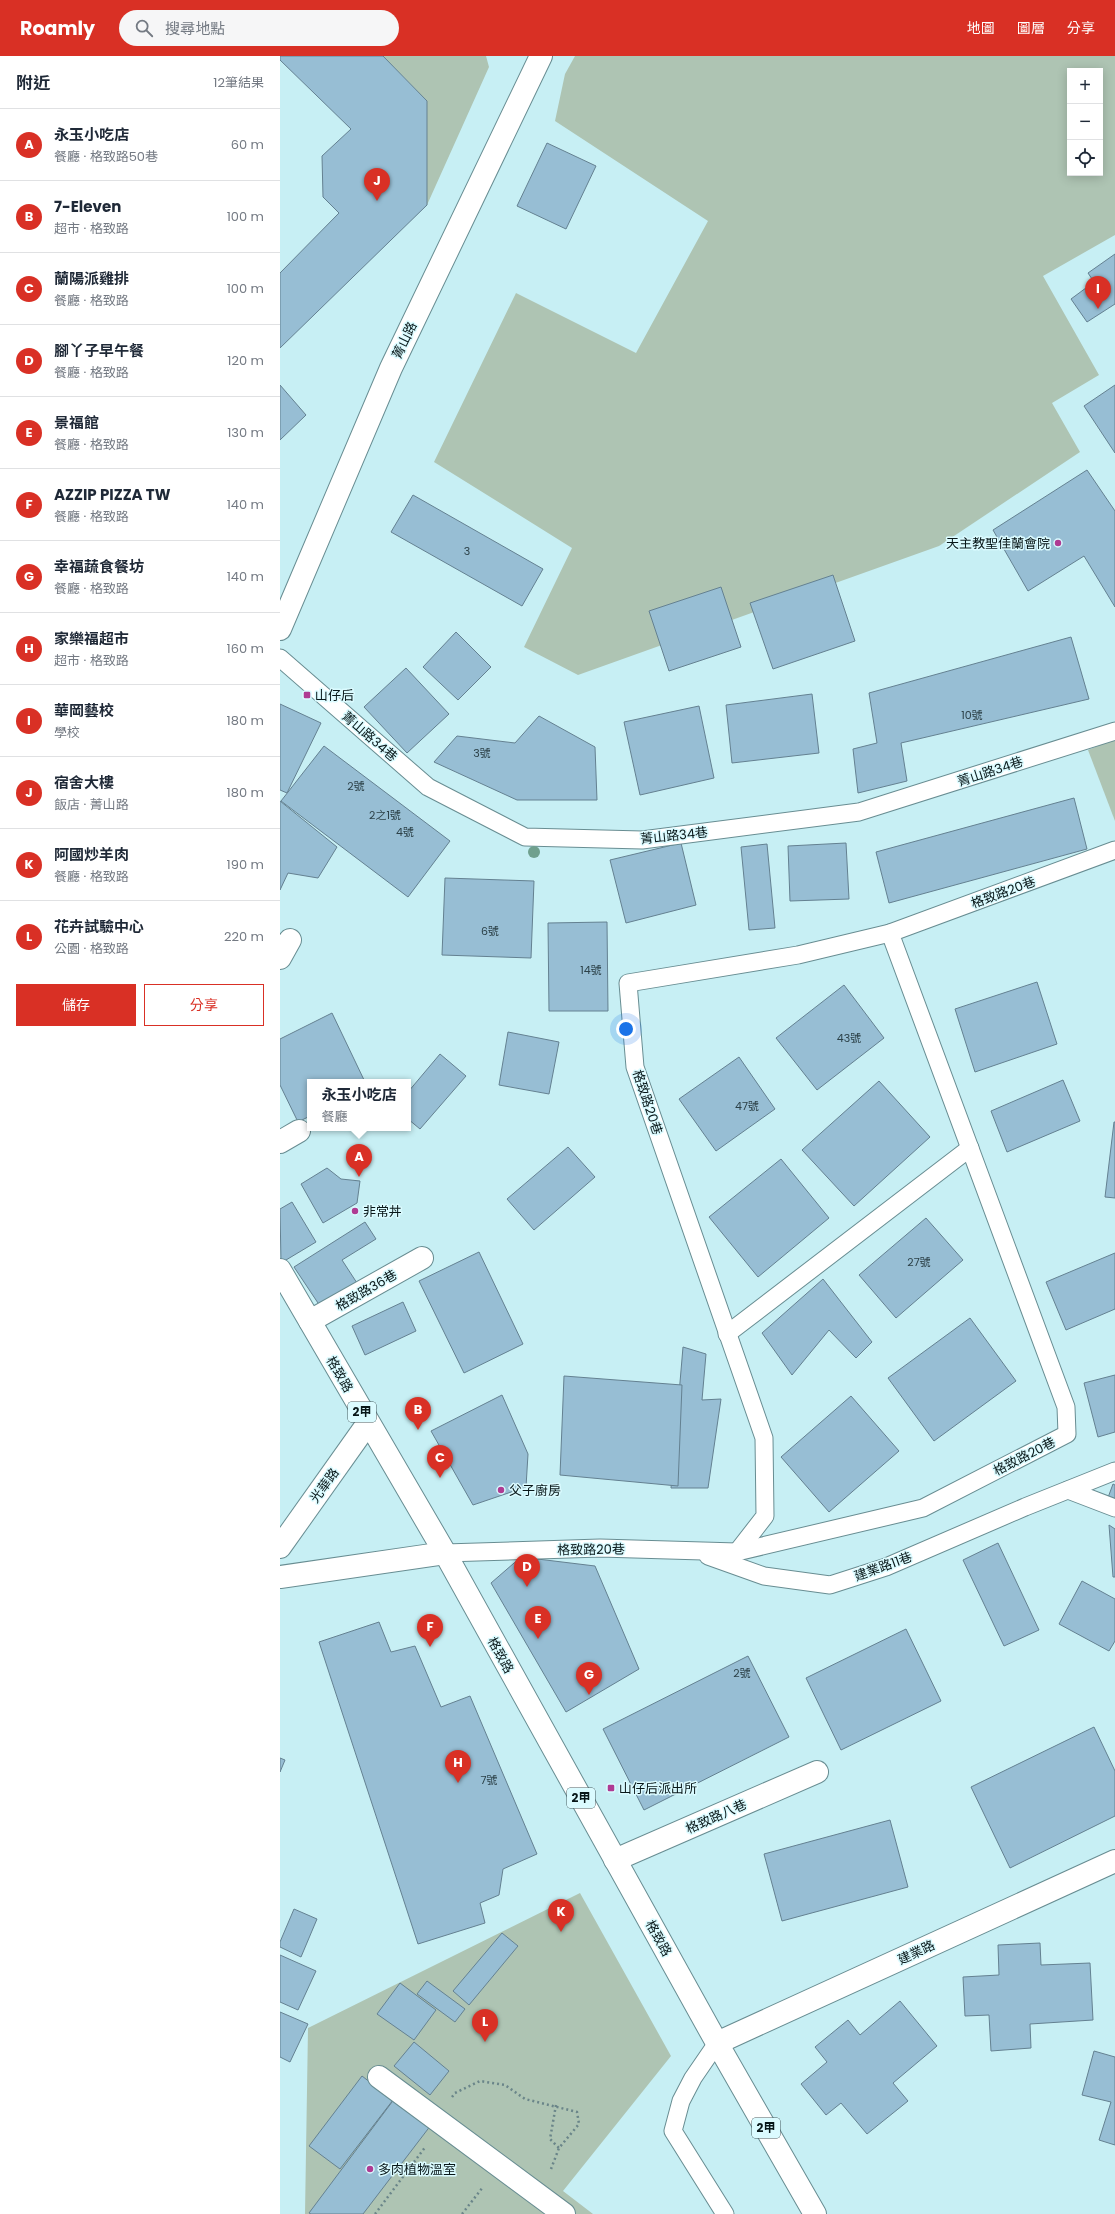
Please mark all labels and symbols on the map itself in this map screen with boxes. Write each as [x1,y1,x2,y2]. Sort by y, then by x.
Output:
pin: J [364,168,390,201]
pin: I [1085,276,1111,309]
street label: 菁山路 [387,319,422,362]
place label: 天主教聖佳蘭會院 [946,534,1050,553]
marker: 天主教聖佳蘭會院 [1053,538,1063,548]
house number: 3 [464,543,470,559]
place label: 山仔后 [315,686,354,705]
marker: 山仔后 [302,690,312,700]
street label: 菁山路34巷 [338,707,402,766]
house number: 10號 [961,707,983,723]
house number: 3號 [473,745,491,761]
street label: 菁山路34巷 [955,752,1025,791]
house number: 2號 [347,778,365,794]
house number: 2之1號 [369,807,401,823]
street label: 菁山路34巷 [639,823,709,848]
house number: 4號 [396,824,414,840]
street label: 格致路20巷 [968,872,1038,913]
house number: 6號 [481,923,499,939]
house number: 14號 [580,962,602,978]
your location [616,1019,636,1039]
house number: 43號 [837,1030,861,1046]
street label: 格致路20巷 [628,1067,667,1137]
house number: 47號 [735,1098,759,1114]
pin: A [346,1144,372,1177]
place label: 非常丼 [363,1202,402,1221]
marker: 非常丼 [350,1206,360,1216]
house number: 27號 [907,1254,931,1270]
street label: 格致路36巷 [332,1265,400,1316]
street label: 格致路 [322,1353,358,1396]
pin: B [405,1397,431,1430]
road number: 2甲 [348,1402,376,1422]
street label: 格致路20巷 [990,1433,1059,1480]
pin: C [427,1445,453,1478]
street label: 光華路 [305,1464,344,1507]
place label: 父子廚房 [509,1481,561,1500]
marker: 父子廚房 [496,1485,506,1495]
street label: 格致路20巷 [557,1539,625,1560]
street label: 建業路11巷 [852,1547,915,1586]
pin: D [514,1554,540,1587]
pin: E [525,1606,551,1639]
pin: F [417,1614,443,1647]
street label: 格致路 [483,1634,518,1677]
pin: G [576,1662,602,1695]
house number: 2號 [733,1665,751,1681]
pin: H [445,1750,471,1783]
house number: 7號 [480,1772,498,1788]
place label: 山仔后派出所 [619,1779,697,1798]
marker: 山仔后派出所 [606,1783,616,1793]
road number: 2甲 [567,1788,595,1808]
street label: 格致路八巷 [683,1795,750,1838]
pin: K [548,1899,574,1932]
street label: 格致路 [641,1917,676,1960]
street label: 建業路 [895,1936,938,1969]
pin: L [472,2009,498,2042]
road number: 2甲 [752,2118,780,2138]
place label: 多肉植物溫室 [378,2160,456,2179]
marker: 多肉植物溫室 [365,2164,375,2174]

